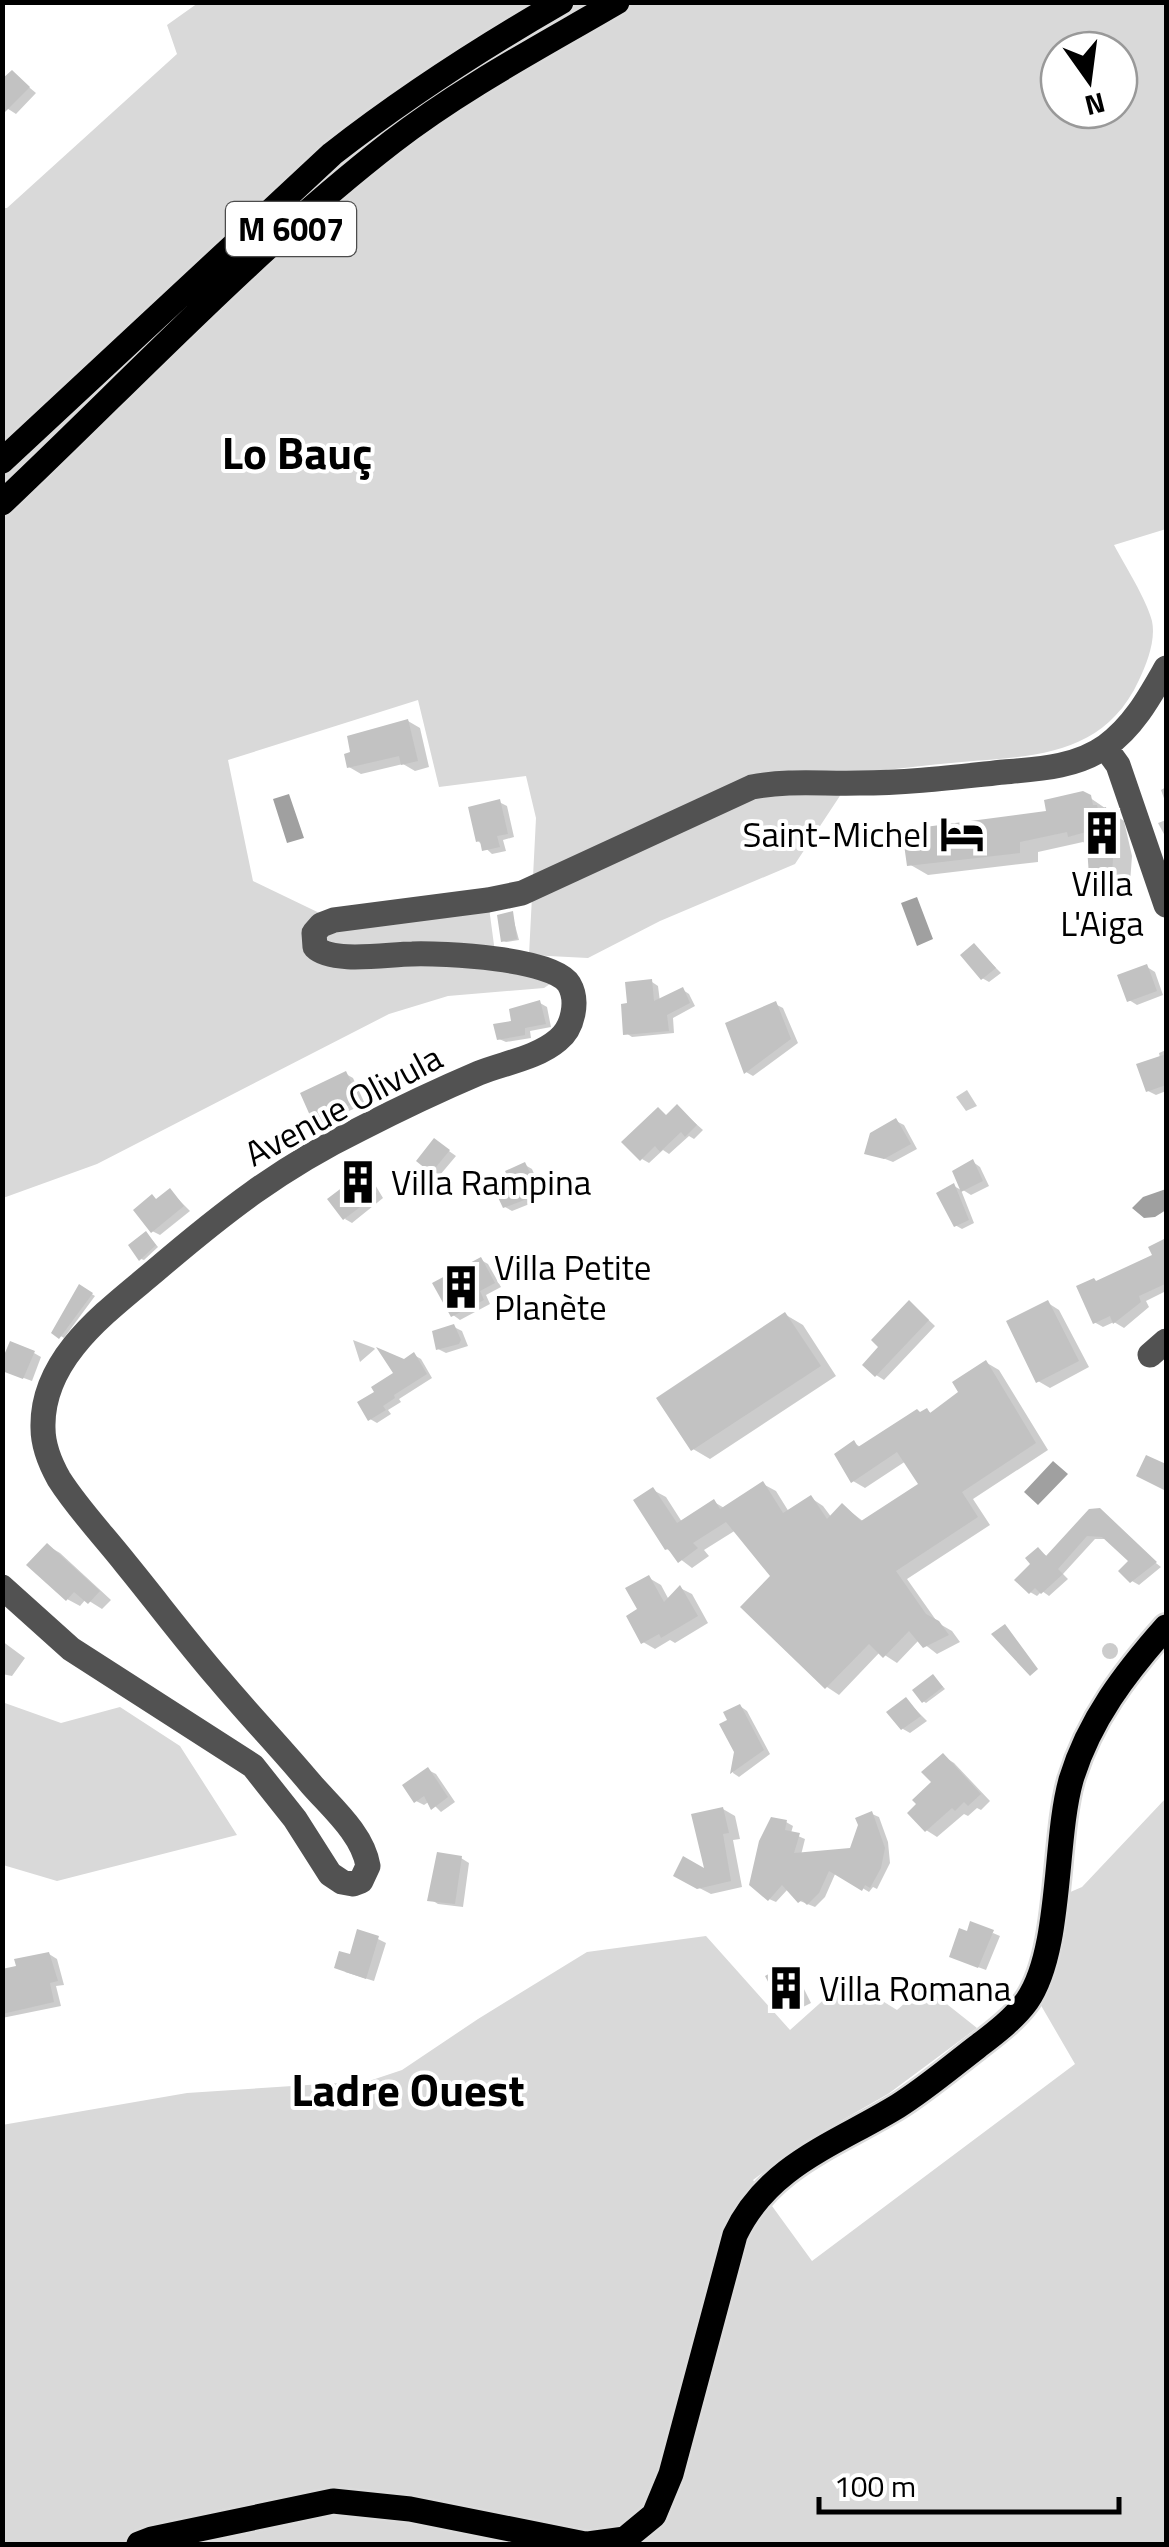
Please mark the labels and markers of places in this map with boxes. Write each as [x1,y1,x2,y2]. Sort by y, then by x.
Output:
place label: Saint-Michel [742,807,929,861]
building icon: Villa L'Aiga [1078,809,1126,857]
hotel icon: Saint-Michel [938,810,986,858]
place label: Villa L'Aiga [1060,856,1144,950]
place label: Villa Rampina [391,1155,591,1209]
building icon: Villa Rampina [334,1158,382,1206]
place label: Villa Petite Planète [494,1240,652,1334]
building icon: Villa Petite Planète [437,1263,485,1311]
place label: Villa Romana [819,1961,1011,2015]
building icon: Villa Romana [762,1964,810,2012]

